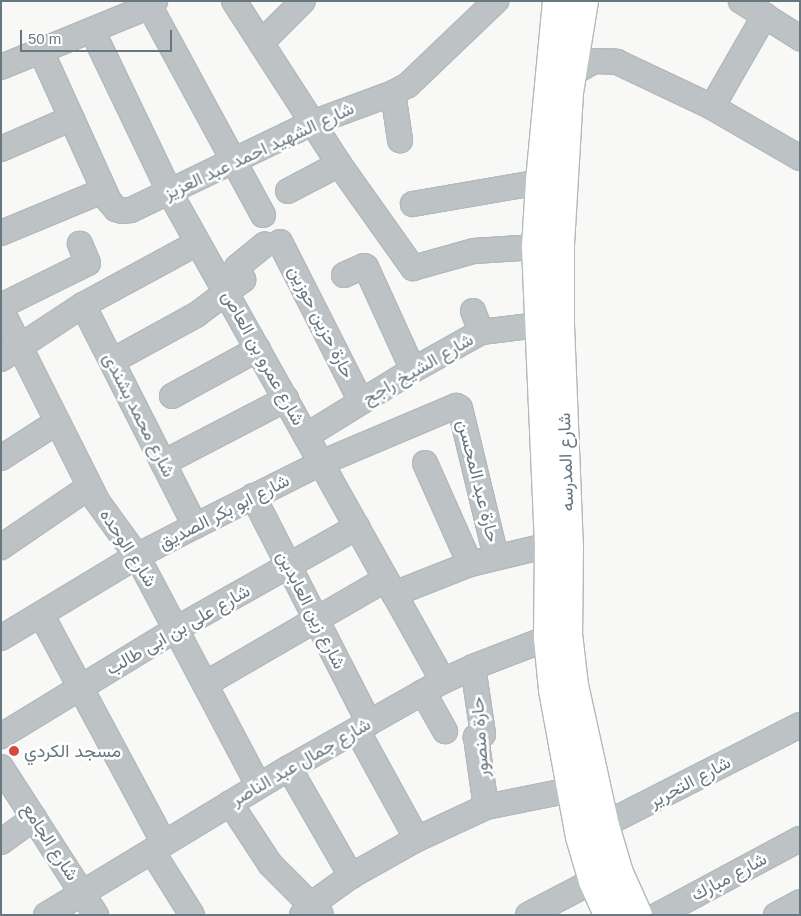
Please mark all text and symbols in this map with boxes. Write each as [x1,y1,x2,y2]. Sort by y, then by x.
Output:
scale bar [22,20,175,52]
text: 50 m [28,30,61,47]
street label: شارع الشهيد احمد عبد العزيز [161,97,357,205]
street label: حارة حزين حوزين [283,262,359,382]
street label: شارع عمرو بن العاص [217,287,309,429]
street label: شارع الشيخ راجح [359,329,477,409]
street label: شارع محمد بشندى [98,349,180,481]
street label: شارع المدرسه [553,412,579,512]
street label: حارة عبد المحسن [452,418,504,544]
street label: شارع ابو بكر الصديق [155,470,293,554]
street label: شارع الوحده [95,505,161,591]
street label: شارع زين العابدين [272,547,350,673]
street label: شارع على بن ابى طالب [102,580,254,680]
street label: حارة منصور [466,696,494,778]
street label: شارع جمال عبد الناصر [228,713,374,811]
place label: مسجد الكردي [24,740,121,762]
marker: مسجد الكردي [8,745,20,757]
street label: شارع التحرير [645,751,735,813]
street label: شارع الجامع [17,799,83,885]
street label: شارع مبارك [687,848,771,906]

